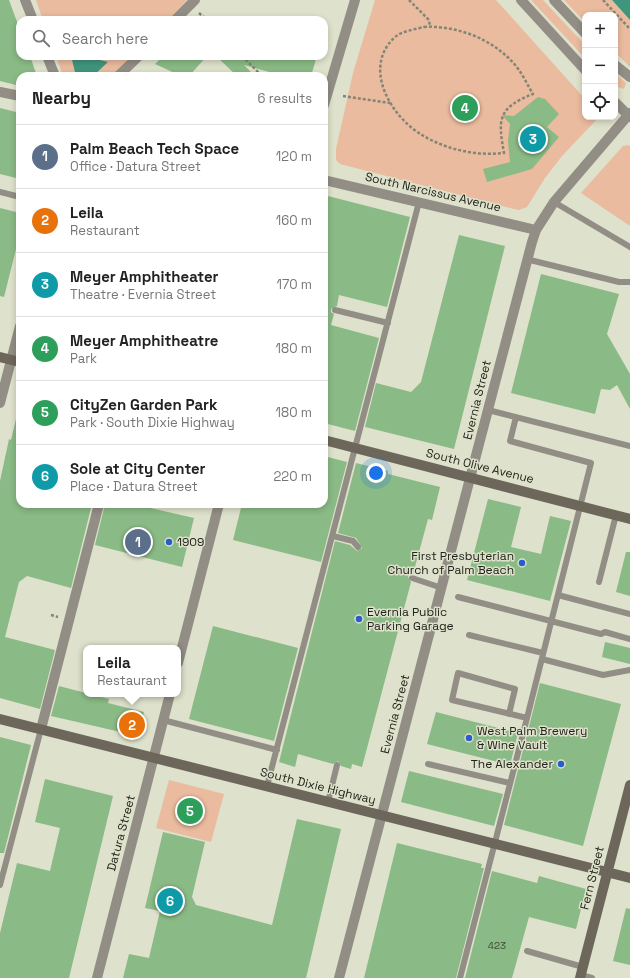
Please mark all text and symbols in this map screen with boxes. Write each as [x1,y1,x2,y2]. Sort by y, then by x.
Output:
map controls [582,12,618,120]
button: + [582,12,618,48]
search box [16,16,328,60]
icon: search [30,27,52,49]
text: Search here [62,29,148,48]
button: − [582,48,618,84]
button: locate [582,84,618,120]
text: Nearby [32,87,91,109]
text: 6 results [258,90,312,107]
pin: 4 [452,93,478,123]
pin: 3 [520,124,546,154]
text: Palm Beach Tech Space [70,139,239,158]
text: 1 [42,148,48,165]
text: 120 m [276,148,312,165]
text: Office · Datura Street [70,158,201,175]
street label: South Narcissus Avenue [363,169,503,215]
text: Leila [70,203,103,222]
text: 2 [41,212,49,229]
text: 160 m [276,212,312,229]
text: Restaurant [70,222,140,239]
text: Meyer Amphitheater [70,267,219,286]
text: 3 [41,276,49,293]
text: 170 m [276,276,312,293]
text: Theatre · Evernia Street [70,286,216,303]
text: Meyer Amphitheatre [70,331,219,350]
text: 4 [41,340,49,357]
text: 180 m [276,340,312,357]
text: Park [70,350,97,367]
street label: Evernia Street [459,358,495,442]
text: CityZen Garden Park [70,395,217,414]
text: 5 [41,404,49,421]
text: 180 m [276,404,312,421]
text: Park · South Dixie Highway [70,414,235,431]
street label: South Olive Avenue [424,445,536,487]
text: Sole at City Center [70,459,206,478]
your location [366,463,386,483]
text: 6 [41,468,49,485]
text: 220 m [273,468,312,485]
text: Place · Datura Street [70,478,198,495]
pin: 1 [125,527,151,557]
place label: 1909 [177,534,204,550]
marker: 1909 [164,537,174,547]
place label: First Presbyterian Church of Palm Beach [388,548,514,578]
marker: First Presbyterian Church of Palm Beach [517,558,527,568]
place label: Evernia Public Parking Garage [367,604,454,634]
marker: Evernia Public Parking Garage [354,614,364,624]
popup [83,645,181,697]
text: Leila [97,653,131,672]
text: Restaurant [97,672,167,689]
street label: Evernia Street [377,673,413,755]
pin: 2 [119,710,145,740]
place label: West Palm Brewery & Wine Vault [477,723,587,753]
marker: West Palm Brewery & Wine Vault [464,733,474,743]
place label: The Alexander [471,756,553,772]
marker: The Alexander [556,759,566,769]
street label: South Dixie Highway [259,764,377,808]
street label: Datura Street [103,793,139,873]
pin: 5 [177,796,203,826]
street label: Fern Street [576,844,608,912]
pin: 6 [157,886,183,916]
house number: 423 [488,939,506,952]

